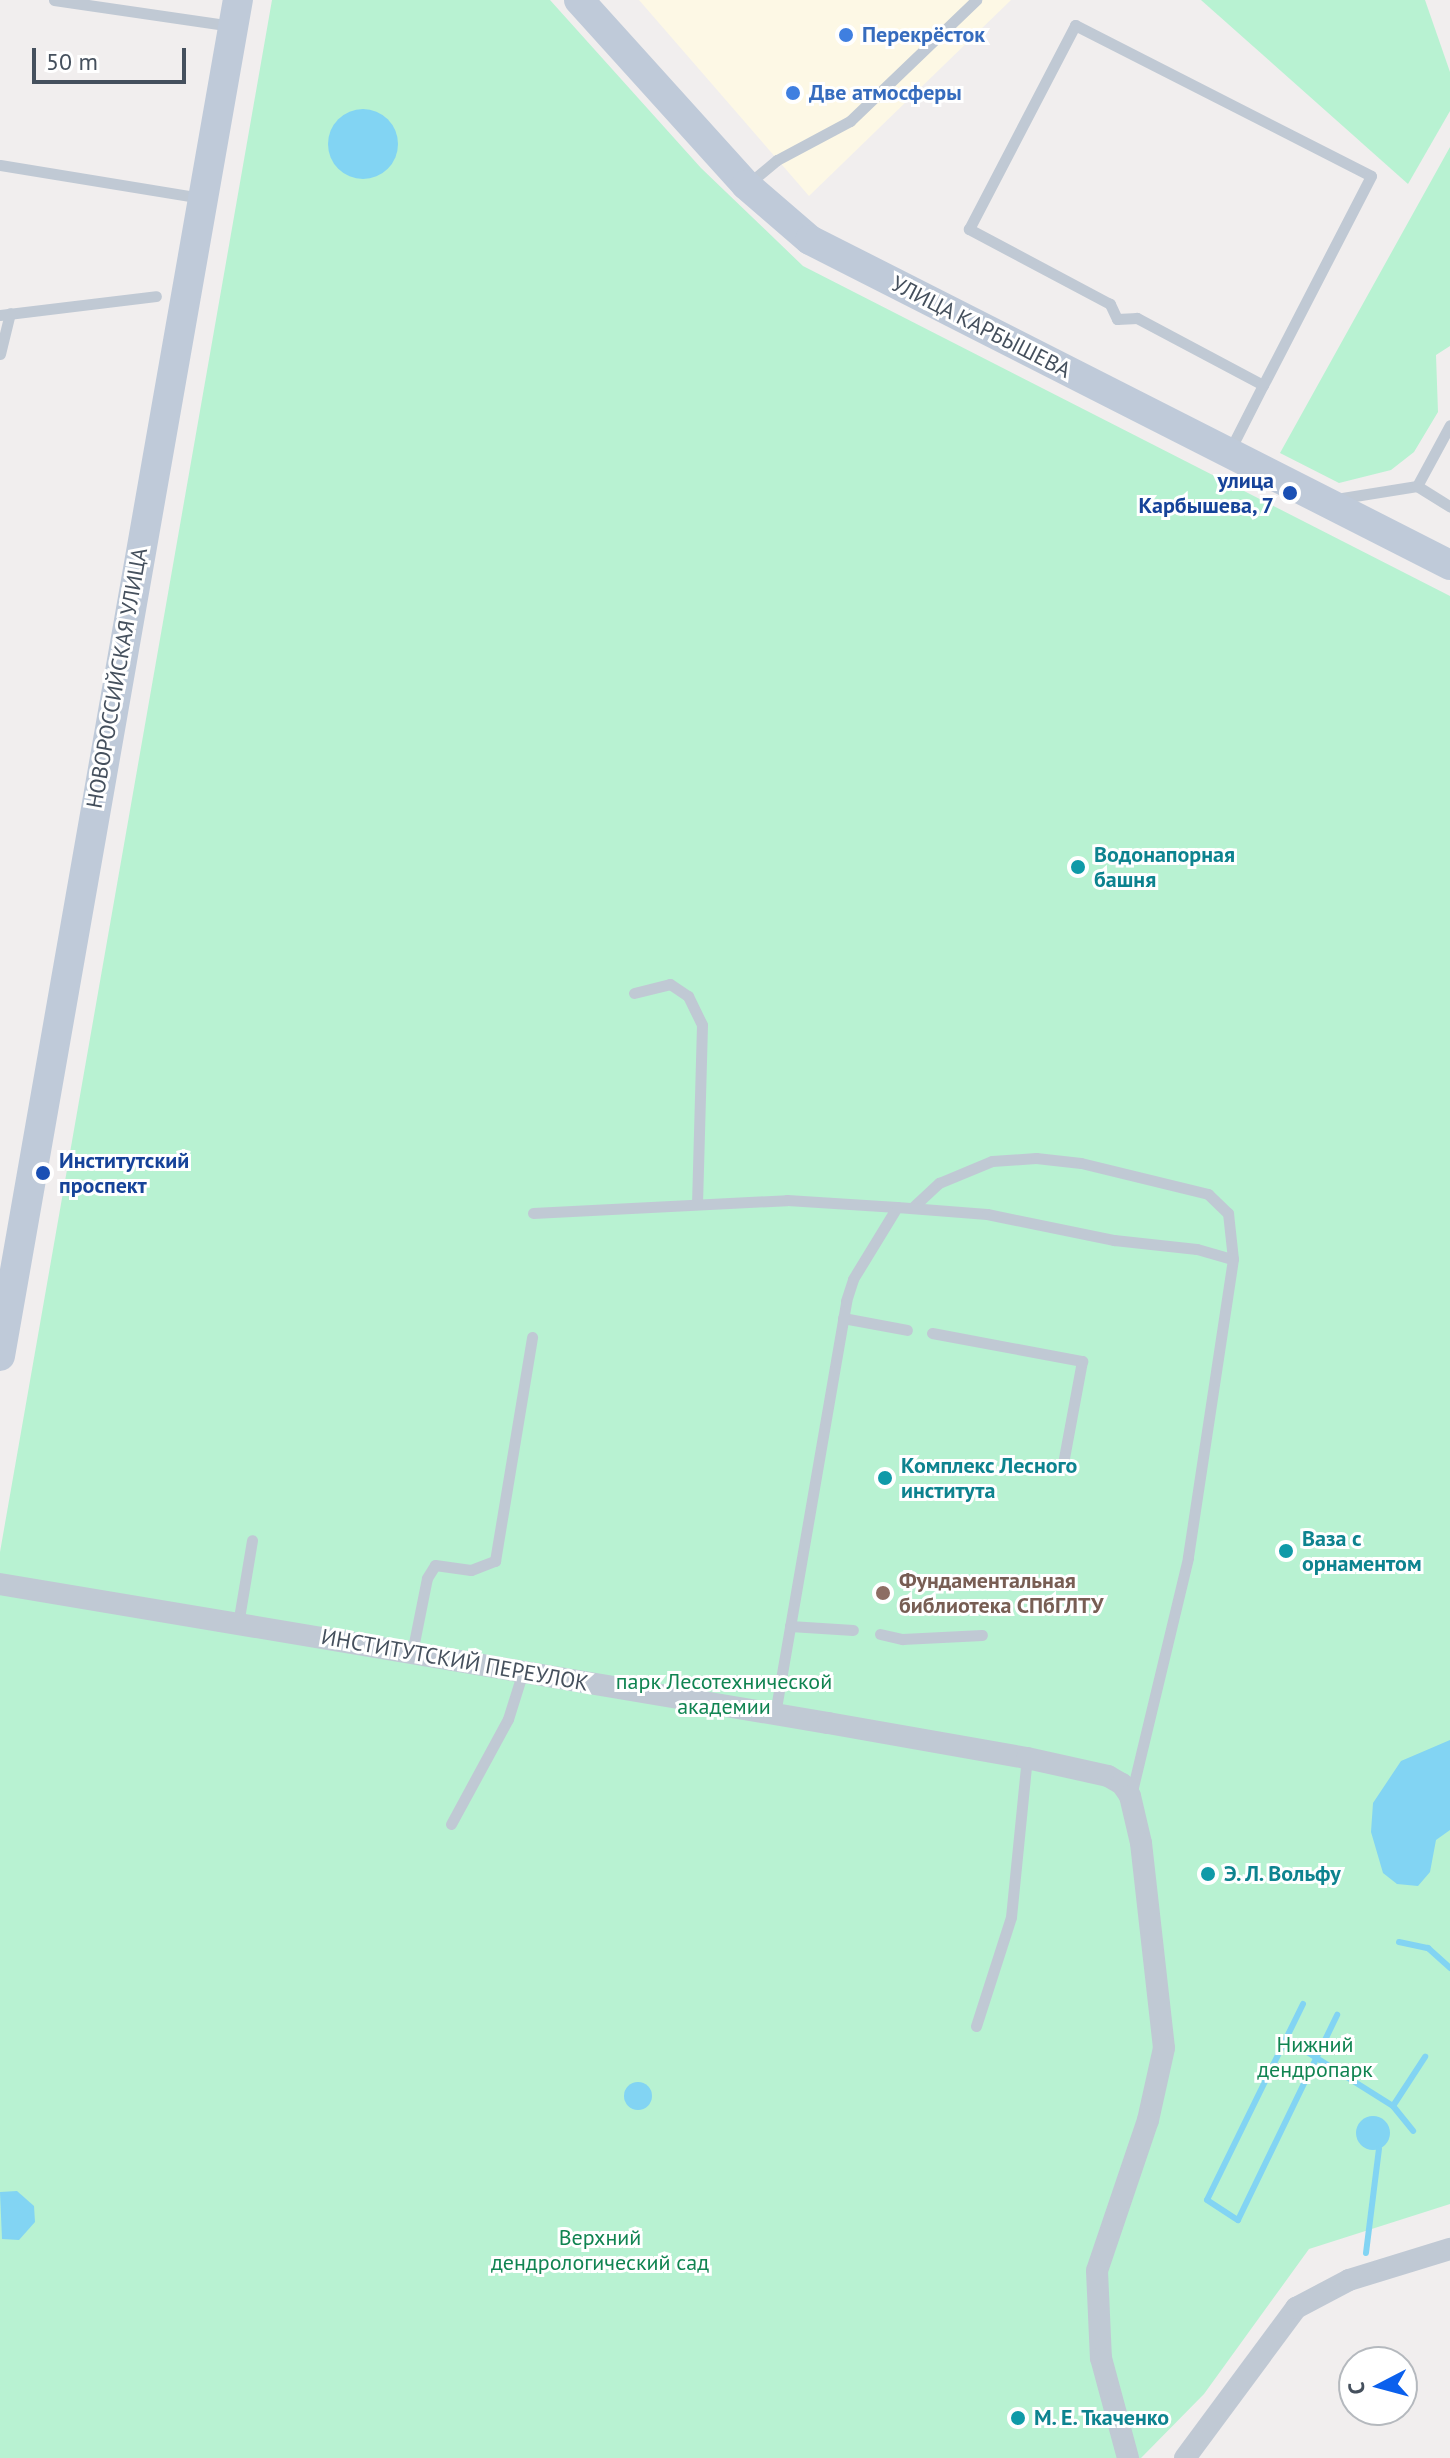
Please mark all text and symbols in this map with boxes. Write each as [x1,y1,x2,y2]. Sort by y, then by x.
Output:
place label: Перекрёсток [862,22,985,48]
marker: Перекрёсток [837,26,855,44]
scale bar [36,32,190,82]
text: 50 m [46,46,98,77]
place label: Две атмосферы [809,80,962,106]
marker: Две атмосферы [784,84,802,102]
street label: УЛИЦА КАРБЫШЕВА [887,270,1075,384]
place label: улица Карбышева, 7 [1137,467,1274,518]
marker: улица Карбышева, 7 [1281,484,1299,502]
street label: НОВОРОССИЙСКАЯ УЛИЦА [81,545,153,811]
place label: Водонапорная башня [1094,841,1235,892]
marker: Водонапорная башня [1069,858,1087,876]
place label: Институтский проспект [59,1147,189,1198]
marker: Институтский проспект [34,1164,52,1182]
place label: Комплекс Лесного института [901,1452,1078,1504]
marker: Комплекс Лесного института [876,1469,894,1487]
place label: Ваза с орнаментом [1302,1525,1422,1576]
marker: Ваза с орнаментом [1277,1542,1295,1560]
place label: Фундаментальная библиотека СПбГЛТУ [899,1567,1104,1618]
marker: Фундаментальная библиотека СПбГЛТУ [874,1584,892,1602]
street label: ИНСТИТУТСКИЙ ПЕРЕУЛОК [319,1623,591,1697]
park label: парк Лесотехнической академии [616,1668,832,1720]
place label: Э. Л. Вольфу [1224,1861,1344,1887]
marker: Э. Л. Вольфу [1199,1865,1217,1883]
park label: Нижний дендропарк [1257,2031,1373,2082]
park label: Верхний дендрологический сад [491,2224,709,2276]
north arrow [1338,2346,1418,2426]
text: С [1342,2381,1371,2396]
place label: М. Е. Ткаченко [1034,2405,1173,2431]
marker: М. Е. Ткаченко [1009,2409,1027,2427]

